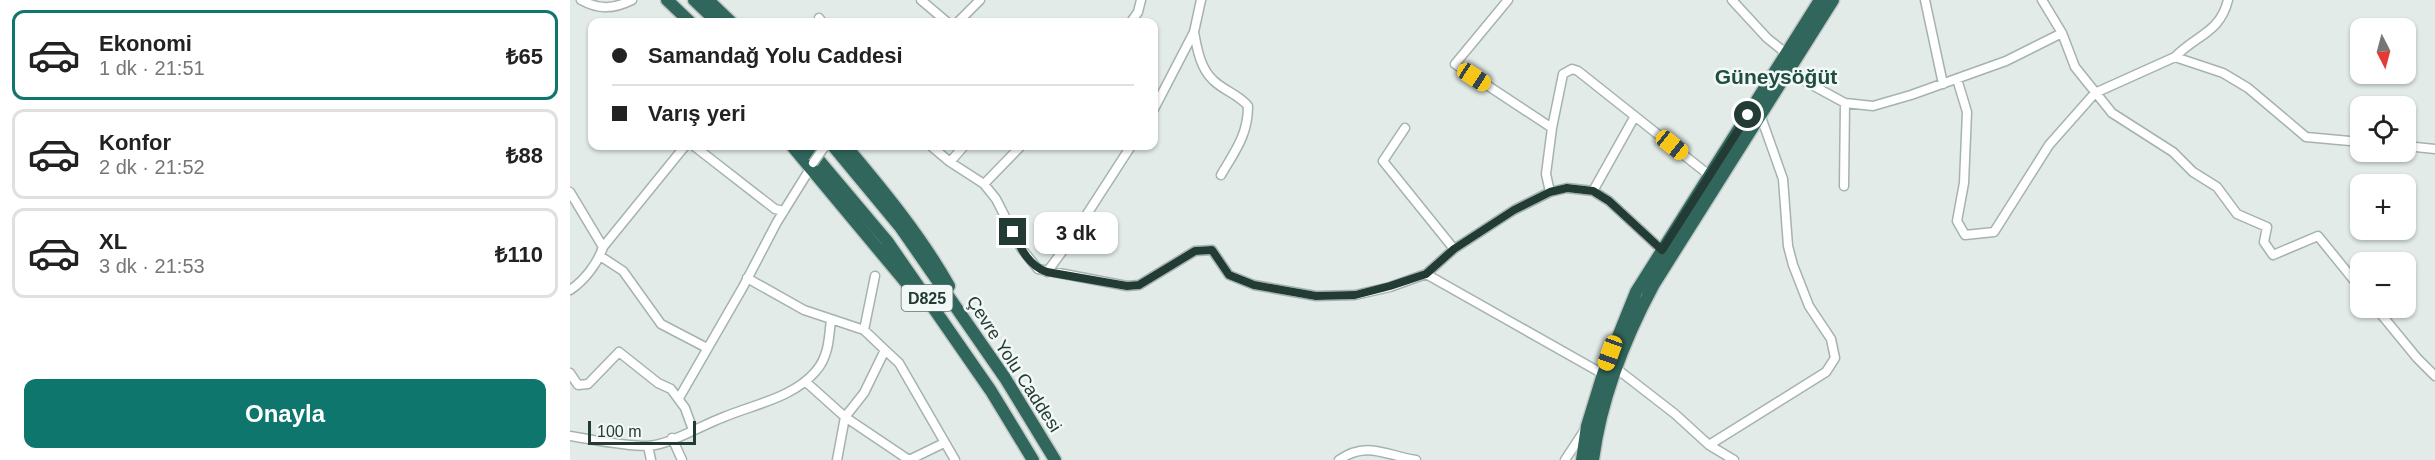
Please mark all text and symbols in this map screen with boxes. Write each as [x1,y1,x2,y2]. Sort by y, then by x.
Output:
north arrow [2350,18,2416,84]
map controls [2350,18,2416,318]
icon: car [27,28,81,82]
text: Ekonomi [99,31,192,56]
text: Samandağ Yolu Caddesi [648,43,903,68]
text: ₺65 [506,44,543,69]
text: 1 dk · 21:51 [99,57,205,79]
car [1454,60,1494,94]
district label: Güneysöğüt [1715,65,1837,88]
button: locate [2350,96,2416,162]
text: Varış yeri [648,101,746,126]
route start [1734,101,1761,128]
icon: car [27,127,81,181]
car [1652,127,1692,163]
text: Konfor [99,130,171,155]
text: ₺88 [506,143,543,168]
text: 2 dk · 21:52 [99,156,205,178]
button: + [2350,174,2416,240]
callout: 3 dk [1034,211,1118,253]
route end [999,218,1026,245]
text: 3 dk [1056,222,1096,244]
icon: car [27,226,81,280]
text: XL [99,229,127,254]
text: ₺110 [495,242,543,267]
button: − [2350,252,2416,318]
text: 3 dk · 21:53 [99,255,205,277]
road number: D825 [902,285,952,311]
street label: Çevre Yolu Caddesi [963,292,1065,436]
car [1595,333,1625,373]
button: Onayla [24,379,546,448]
scale bar [588,418,696,446]
text: 100 m [597,423,641,440]

